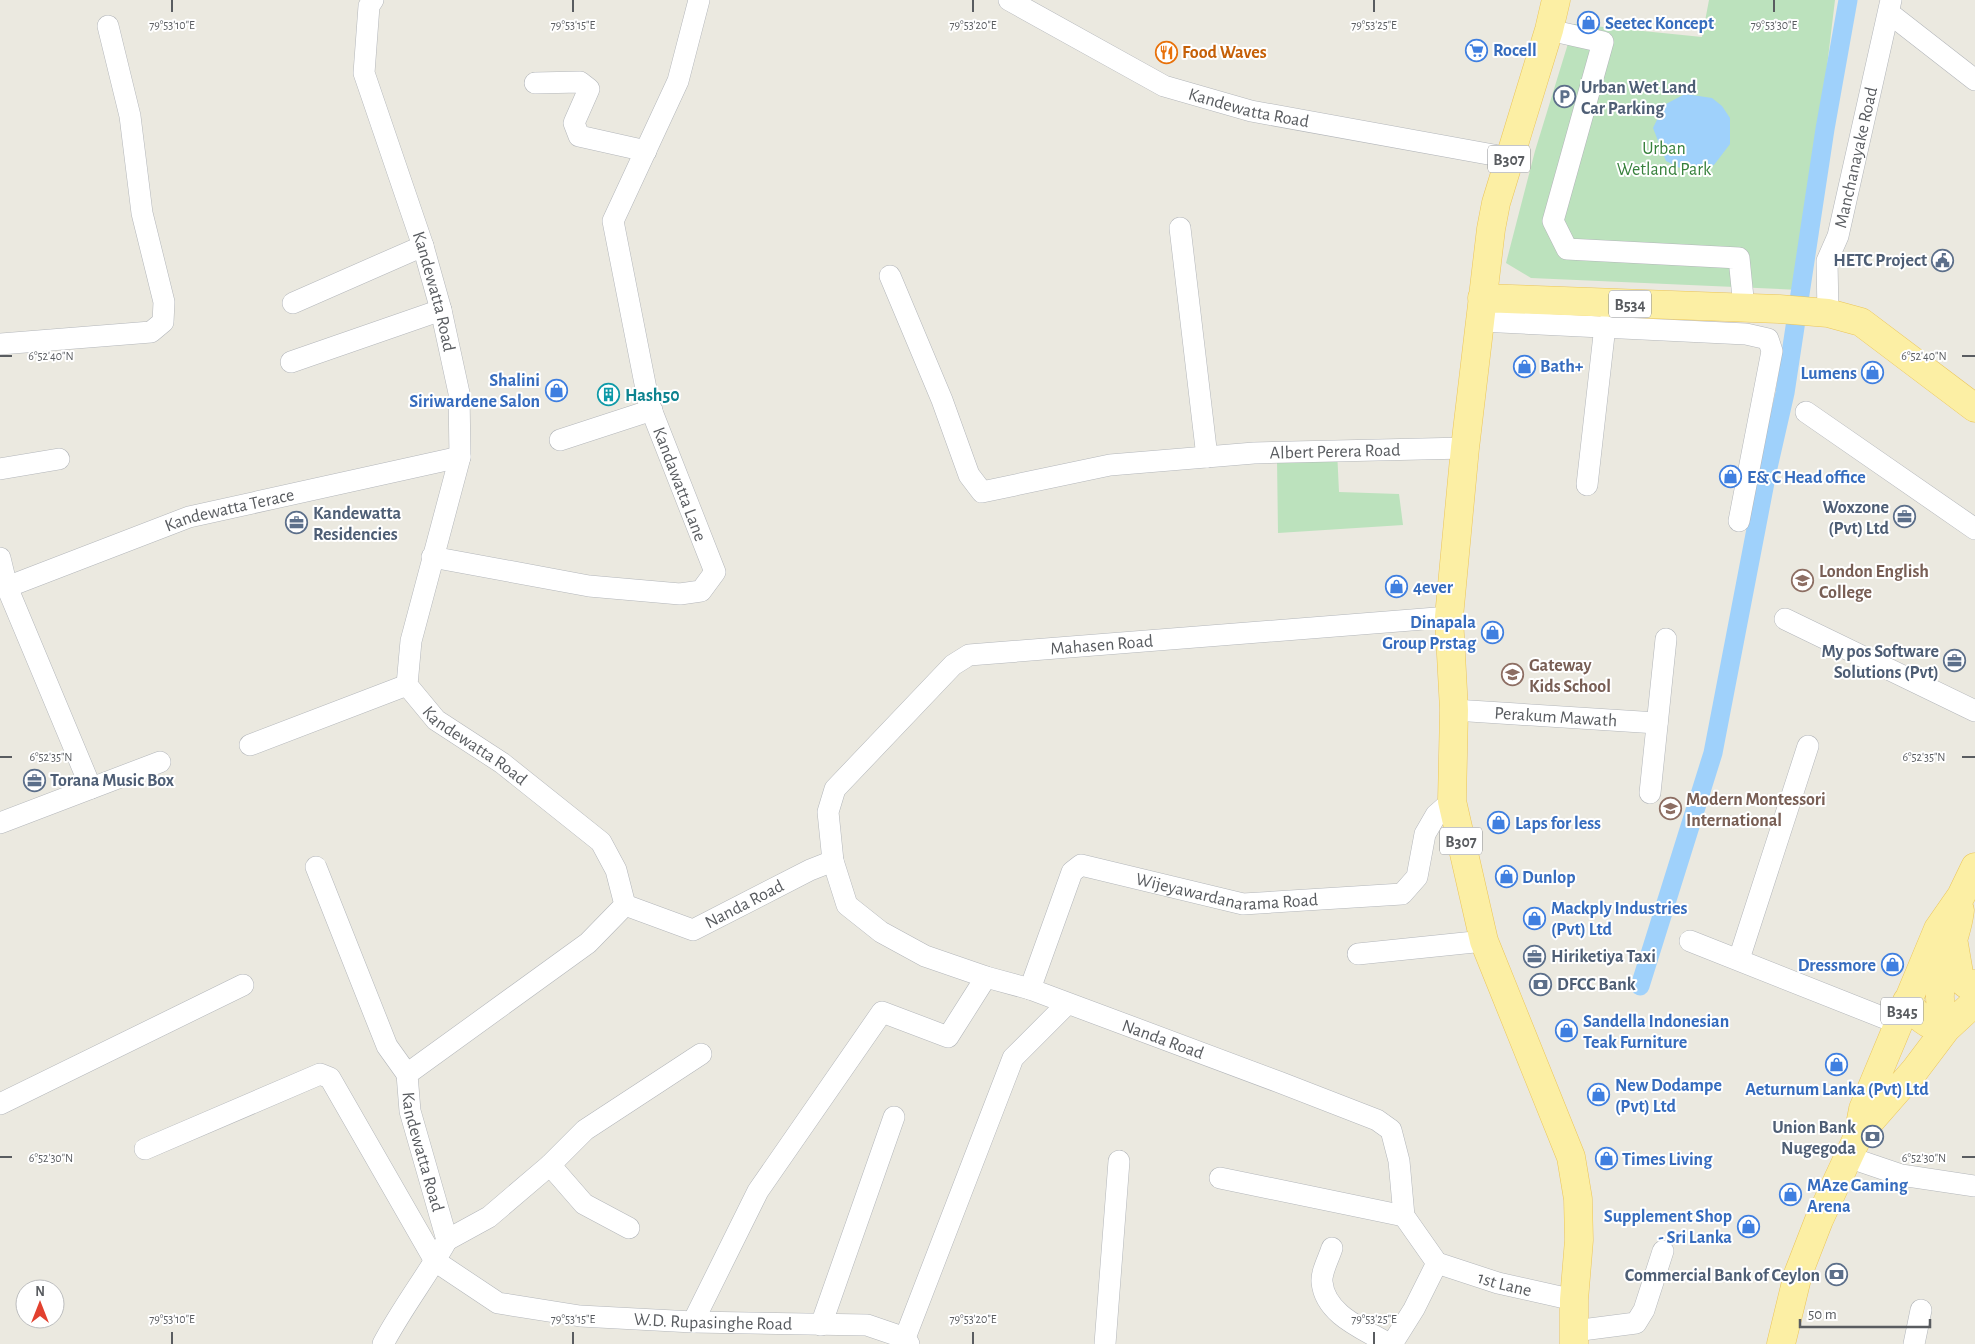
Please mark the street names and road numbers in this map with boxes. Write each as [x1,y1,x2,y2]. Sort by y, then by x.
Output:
street label: Kandewatta Road [1186,85,1310,131]
street label: Manchanayake Road [1832,85,1881,230]
road number: B307 [1488,146,1530,172]
street label: Kandewatta Road [409,229,458,353]
road number: B534 [1609,290,1651,318]
street label: Kandawatta Lane [649,425,709,544]
street label: Albert Perera Road [1270,442,1401,463]
street label: Kandewatta Terace [162,486,296,535]
street label: Mahasen Road [1050,632,1154,659]
street label: Kandewatta Road [418,703,530,789]
street label: Perakum Mawath [1494,705,1618,730]
road number: B307 [1440,828,1482,854]
street label: Wijeyawardanarama Road [1134,871,1319,914]
street label: Nanda Road [702,877,787,932]
road number: B345 [1881,998,1923,1024]
street label: Nanda Road [1119,1017,1206,1063]
street label: Kandewatta Road [398,1091,446,1214]
street label: 1st Lane [1475,1269,1533,1300]
street label: W.D. Rupasinghe Road [633,1311,792,1334]

